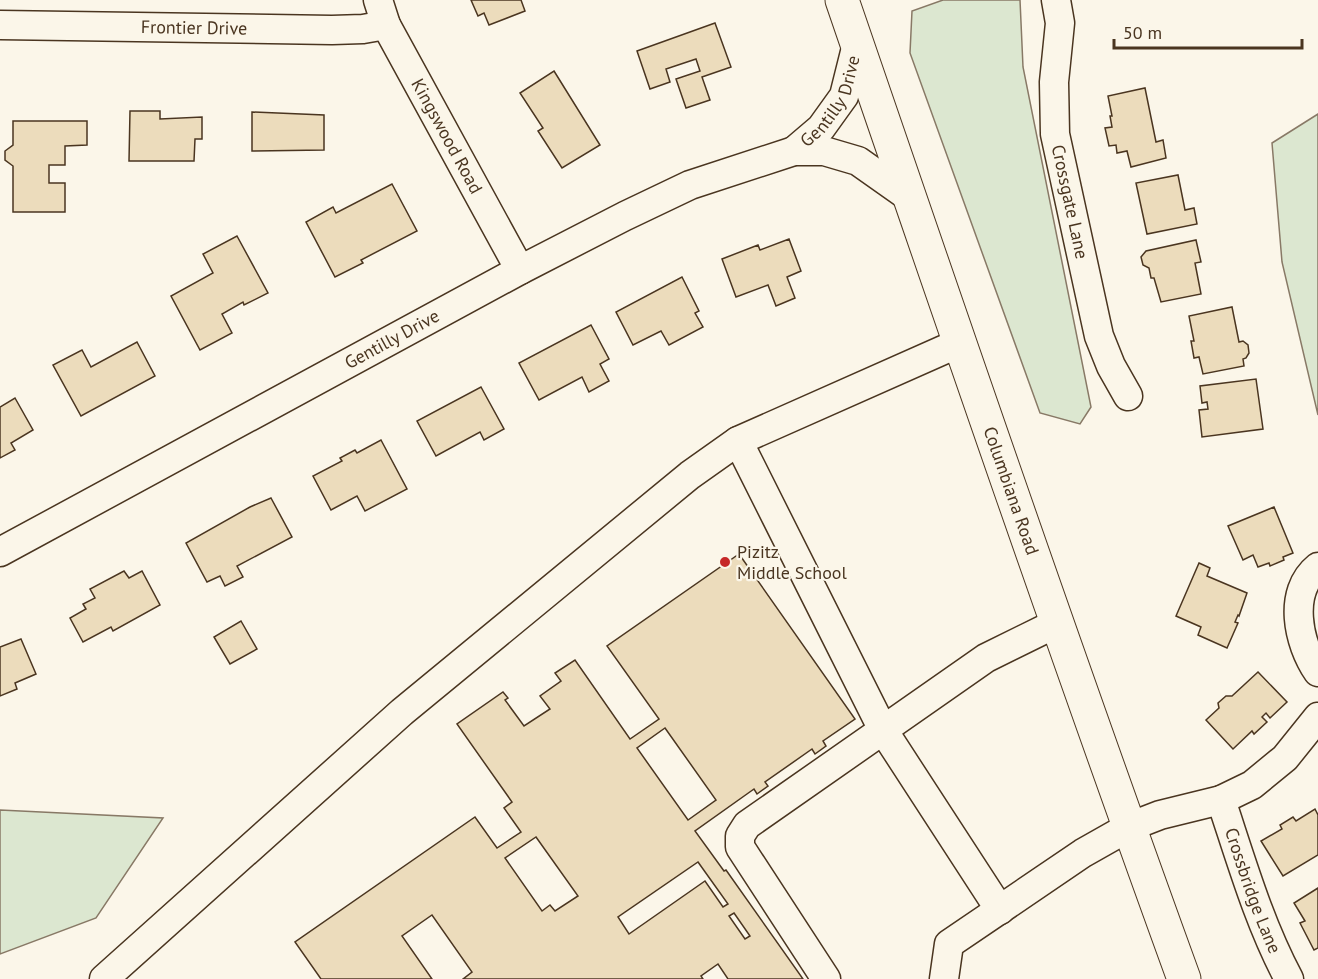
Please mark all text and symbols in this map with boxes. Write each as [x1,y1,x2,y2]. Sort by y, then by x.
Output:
scale bar [1114,12,1302,50]
street label: Frontier Drive [141,15,247,40]
text: 50 m [1123,21,1162,44]
street label: Gentilly Drive [795,53,865,152]
street label: Kingswood Road [406,74,488,198]
street label: Crossgate Lane [1047,142,1094,261]
street label: Gentilly Drive [340,304,443,374]
street label: Columbiana Road [979,423,1044,558]
place label: Pizitz Middle School [737,540,847,584]
marker: Pizitz Middle School [718,555,732,569]
street label: Crossbridge Lane [1220,825,1287,957]

